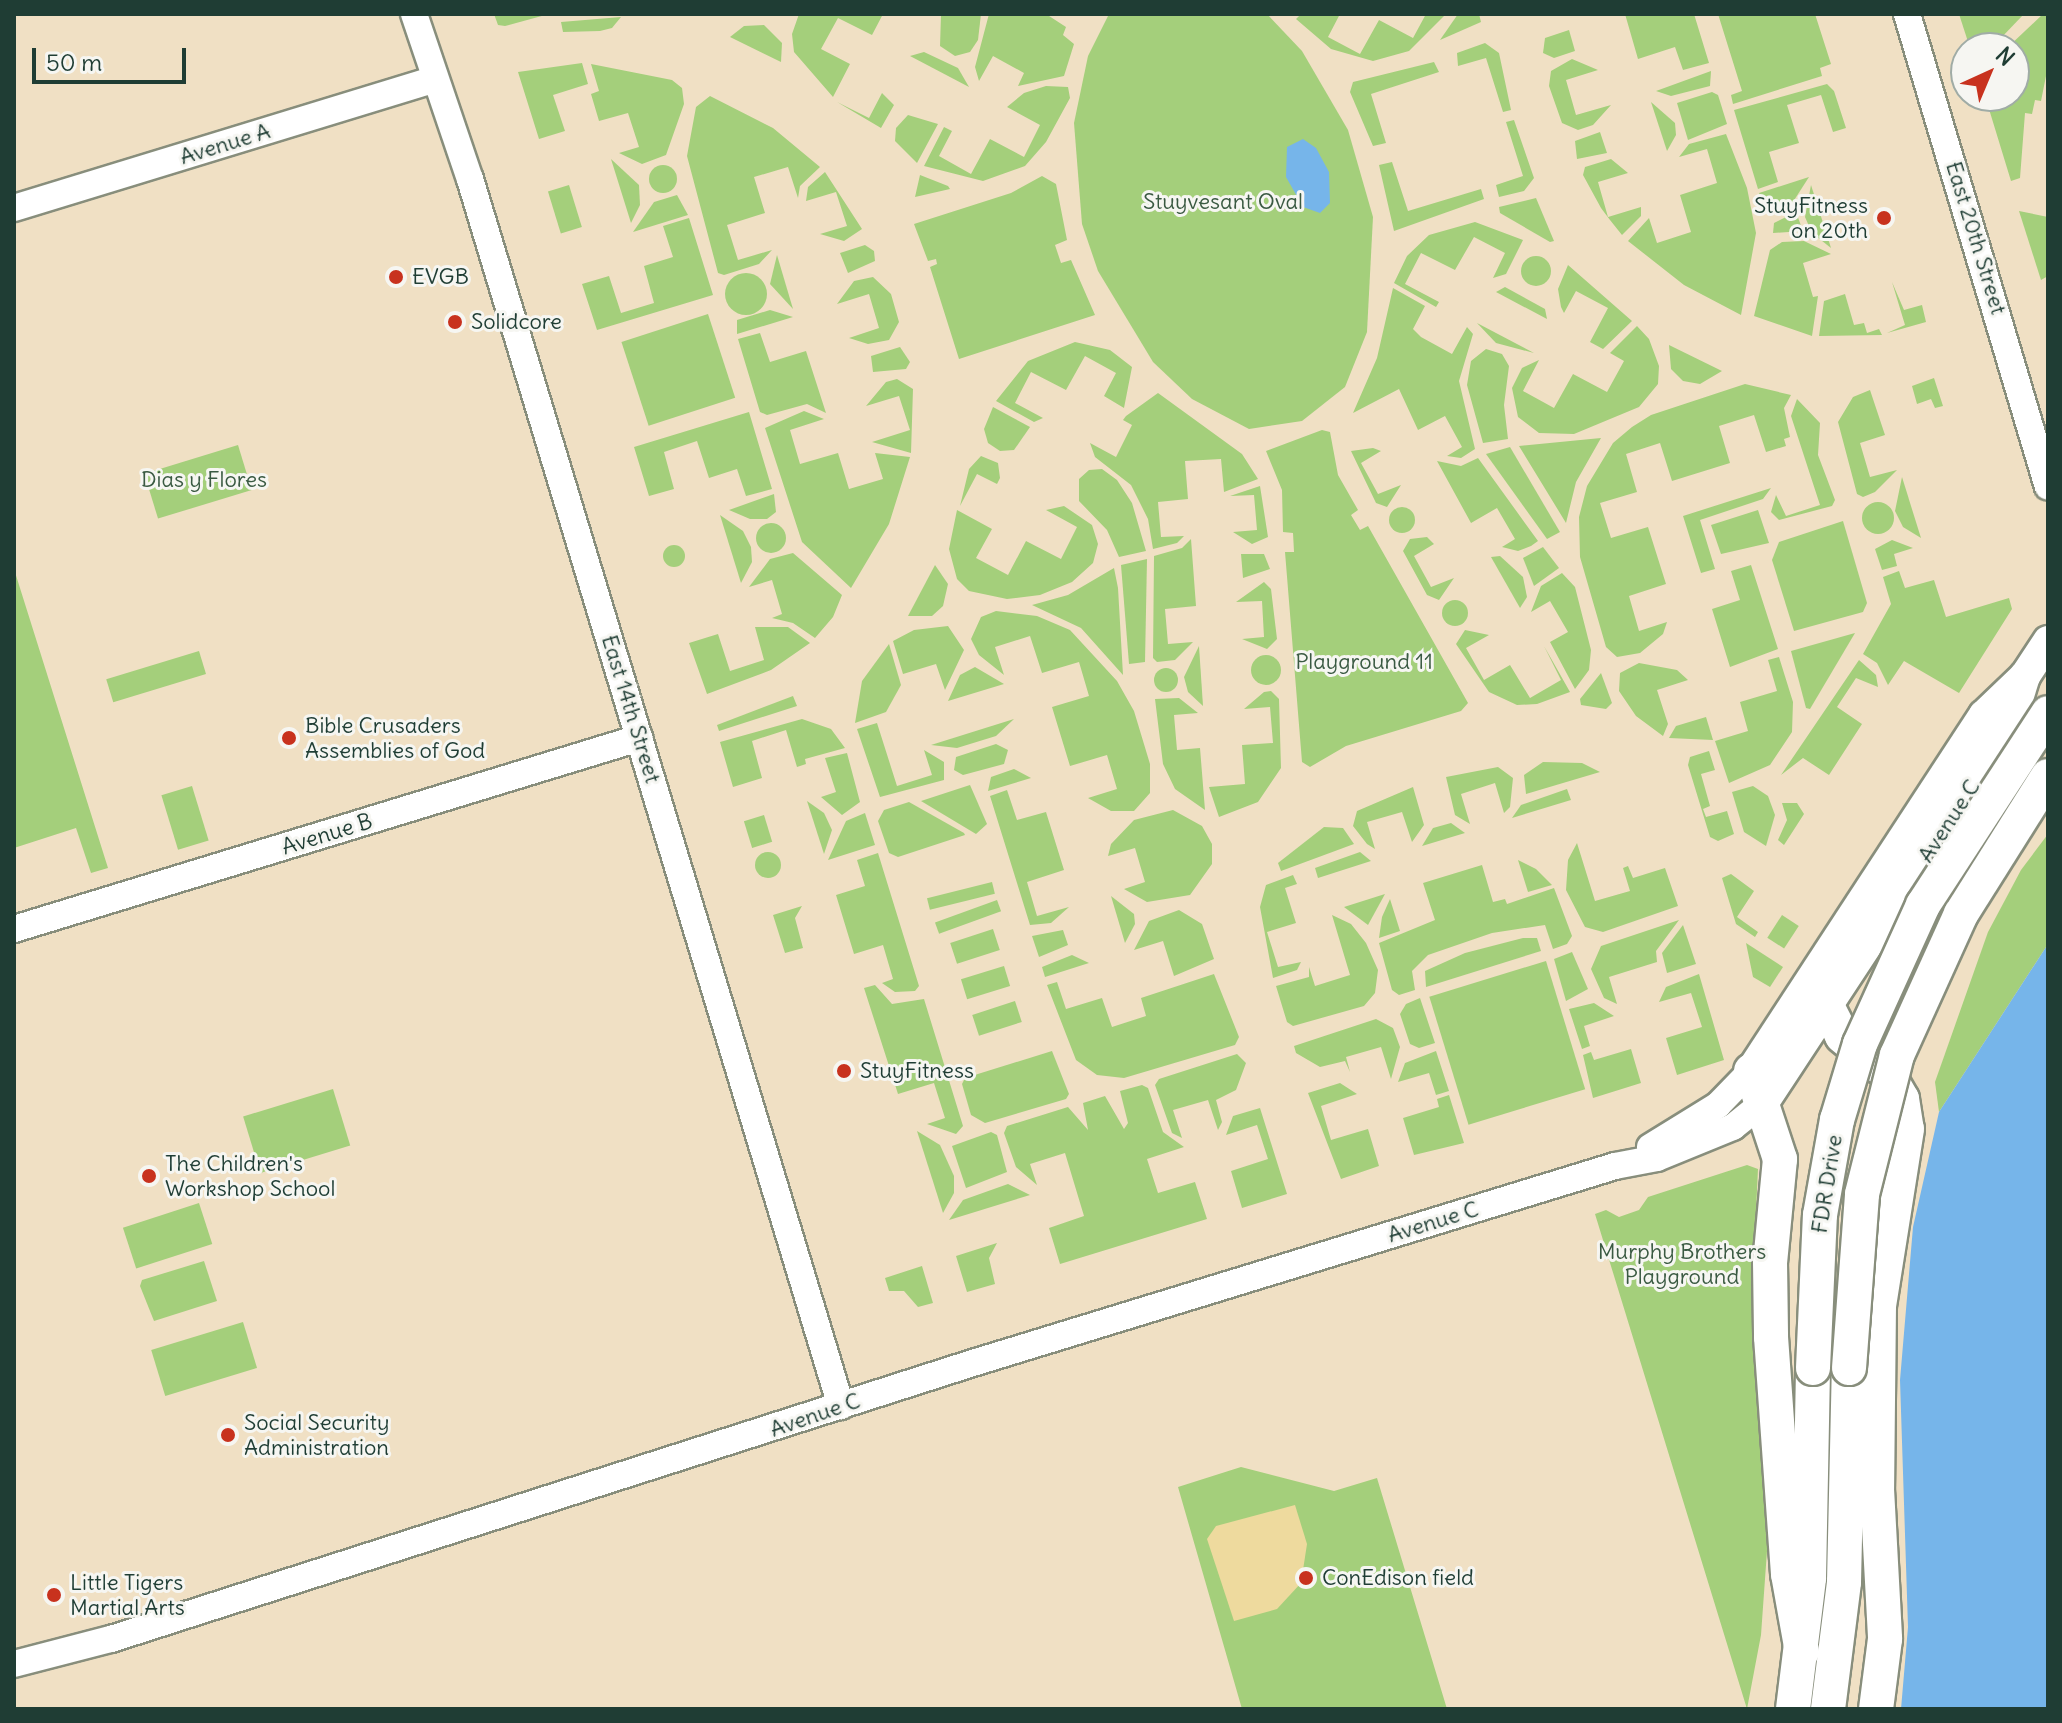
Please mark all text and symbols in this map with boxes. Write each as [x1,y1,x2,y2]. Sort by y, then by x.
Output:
scale bar [36,32,190,82]
north arrow [1950,32,2030,112]
text: N [1990,41,2020,72]
text: 50 m [46,47,102,77]
street label: Avenue A [177,118,273,170]
street label: East 20th Street [1940,158,2012,318]
park label: Stuyvesant Oval [1143,189,1303,215]
place label: StuyFitness on 20th [1754,192,1868,244]
marker: StuyFitness on 20th [1875,209,1893,227]
place label: EVGB [412,264,469,290]
marker: EVGB [387,268,405,286]
place label: Solidcore [471,309,562,335]
marker: Solidcore [446,313,464,331]
park label: Dias y Flores [141,467,267,493]
street label: East 14th Street [596,632,666,786]
park label: Playground 11 [1295,649,1433,675]
place label: Bible Crusaders Assemblies of God [305,712,485,764]
marker: Bible Crusaders Assemblies of God [280,729,298,747]
street label: Avenue C [1912,775,1986,867]
street label: Avenue B [278,808,376,860]
place label: StuyFitness [860,1058,974,1084]
marker: StuyFitness [835,1062,853,1080]
street label: FDR Drive [1806,1133,1848,1235]
place label: The Children's Workshop School [165,1150,335,1202]
marker: The Children's Workshop School [140,1167,158,1185]
street label: Avenue C [1384,1196,1482,1248]
park label: Murphy Brothers Playground [1598,1238,1766,1290]
street label: Avenue C [767,1387,863,1443]
place label: Social Security Administration [244,1409,389,1460]
marker: Social Security Administration [219,1426,237,1444]
place label: ConEdison field [1322,1565,1474,1591]
place label: Little Tigers Martial Arts [70,1569,185,1620]
marker: ConEdison field [1297,1569,1315,1587]
marker: Little Tigers Martial Arts [45,1586,63,1604]

